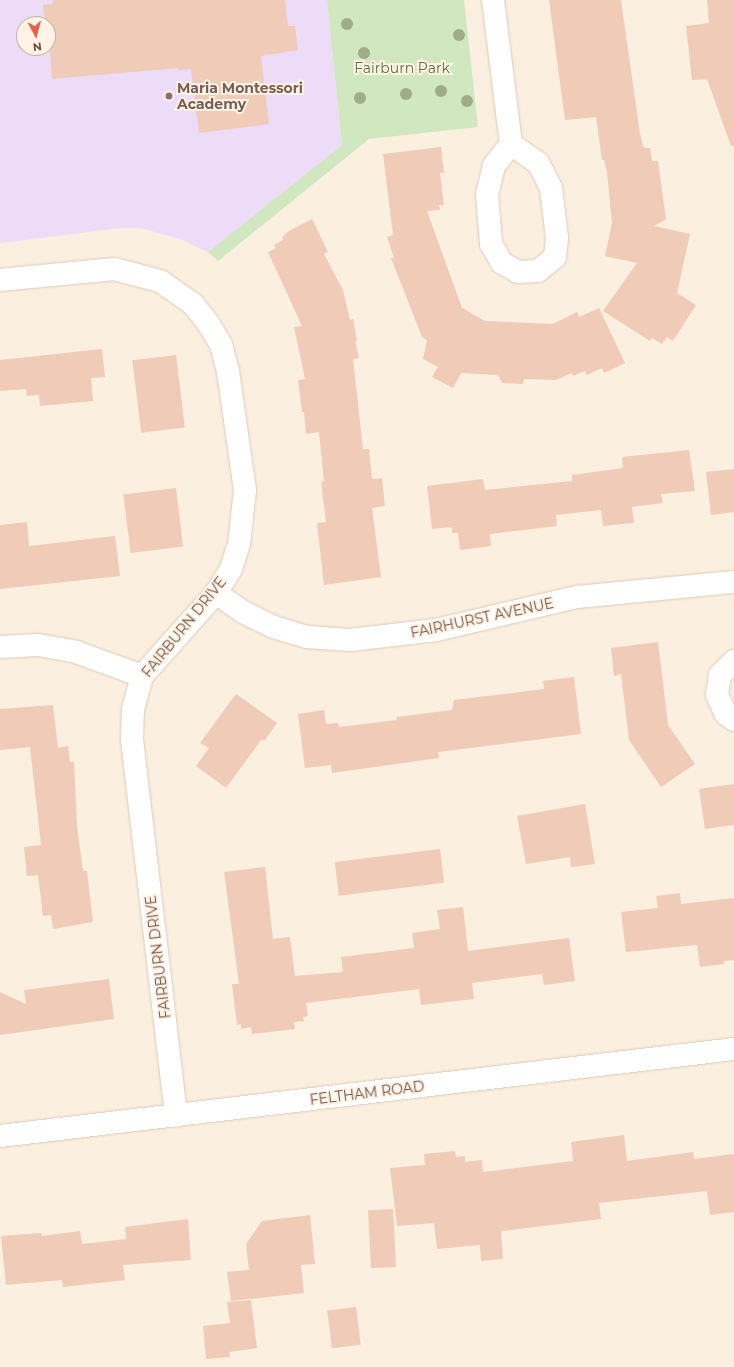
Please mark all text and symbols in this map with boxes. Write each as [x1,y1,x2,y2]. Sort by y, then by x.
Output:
north arrow [16,16,56,56]
text: N [32,39,43,54]
park label: Fairburn Park [354,60,450,76]
place label: Maria Montessori Academy [177,80,303,112]
marker: Maria Montessori Academy [164,91,174,101]
street label: FAIRBURN DRIVE [138,573,230,681]
street label: FAIRHURST AVENUE [409,595,555,641]
street label: FAIRBURN DRIVE [142,894,174,1020]
street label: FELTHAM ROAD [309,1078,425,1108]

